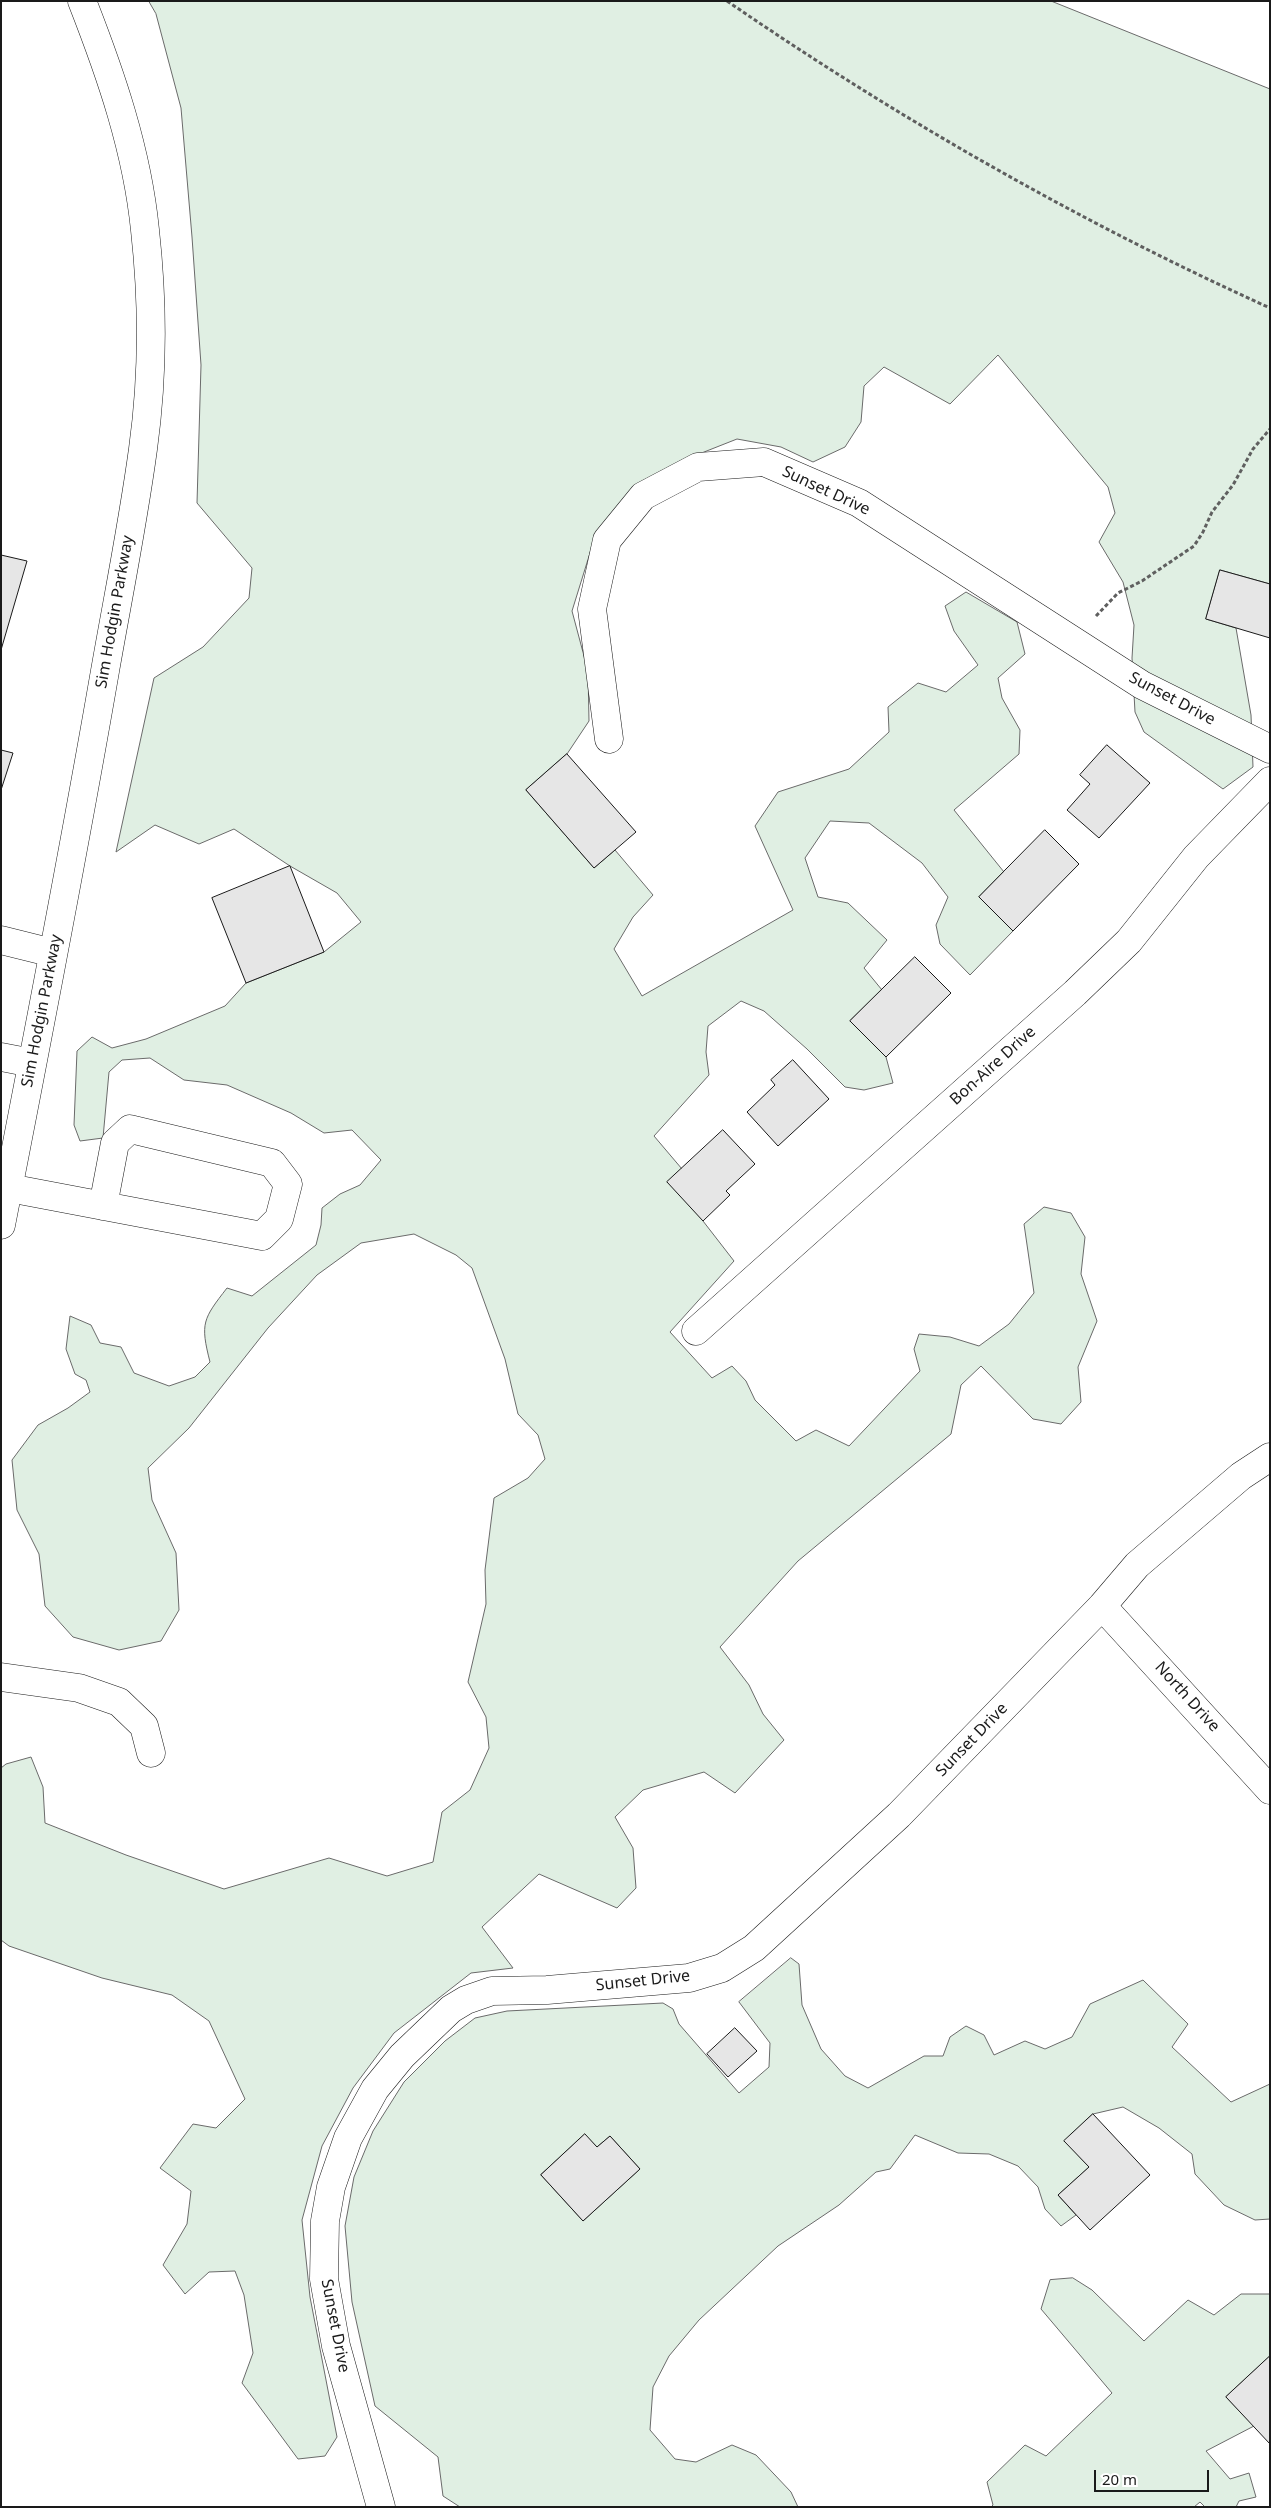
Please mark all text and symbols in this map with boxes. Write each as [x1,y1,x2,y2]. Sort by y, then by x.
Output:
street label: Sunset Drive [779,462,873,520]
street label: Sim Hodgin Parkway [92,534,138,690]
street label: Sunset Drive [1126,668,1218,730]
street label: Sim Hodgin Parkway [18,933,66,1089]
street label: Bon-Aire Drive [946,1023,1040,1109]
street label: North Drive [1150,1658,1224,1736]
street label: Sunset Drive [932,1699,1012,1781]
street label: Sunset Drive [595,1967,691,1995]
street label: Sunset Drive [317,2278,353,2374]
scale bar [1096,2460,1211,2492]
text: 20 m [1102,2469,1137,2489]

